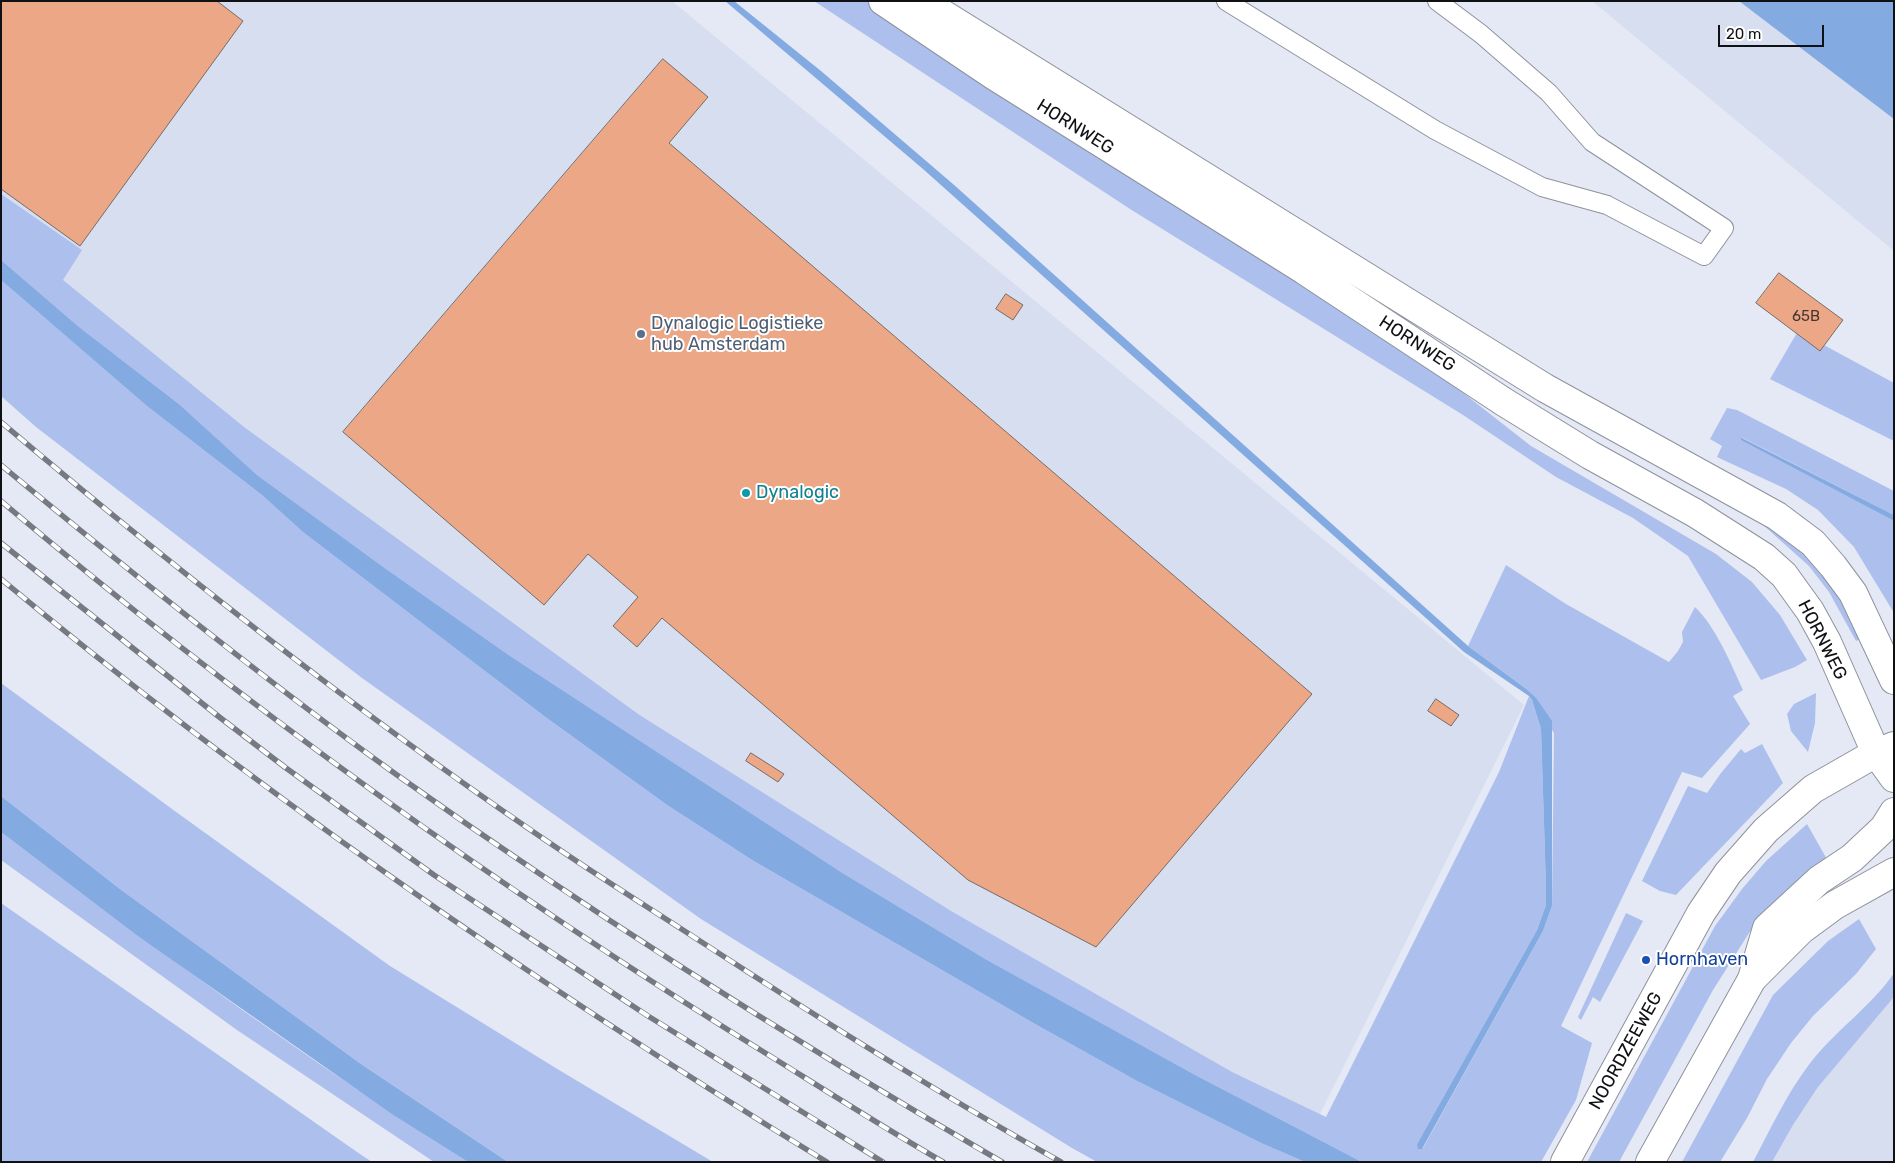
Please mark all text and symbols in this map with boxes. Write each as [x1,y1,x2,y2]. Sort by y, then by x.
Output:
scale bar [1720,15,1826,47]
text: 20 m [1726,25,1761,43]
street label: HORNWEG [1032,95,1118,159]
house number: 65B [1792,308,1820,326]
street label: HORNWEG [1375,311,1459,377]
place label: Dynalogic Logistieke hub Amsterdam [651,313,823,356]
marker: Dynalogic Logistieke hub Amsterdam [635,328,647,340]
place label: Dynalogic [756,482,839,504]
marker: Dynalogic [740,487,752,499]
street label: HORNWEG [1793,596,1851,684]
place label: Hornhaven [1656,949,1748,971]
marker: Hornhaven [1640,954,1652,966]
street label: NOORDZEEWEG [1585,988,1667,1114]

